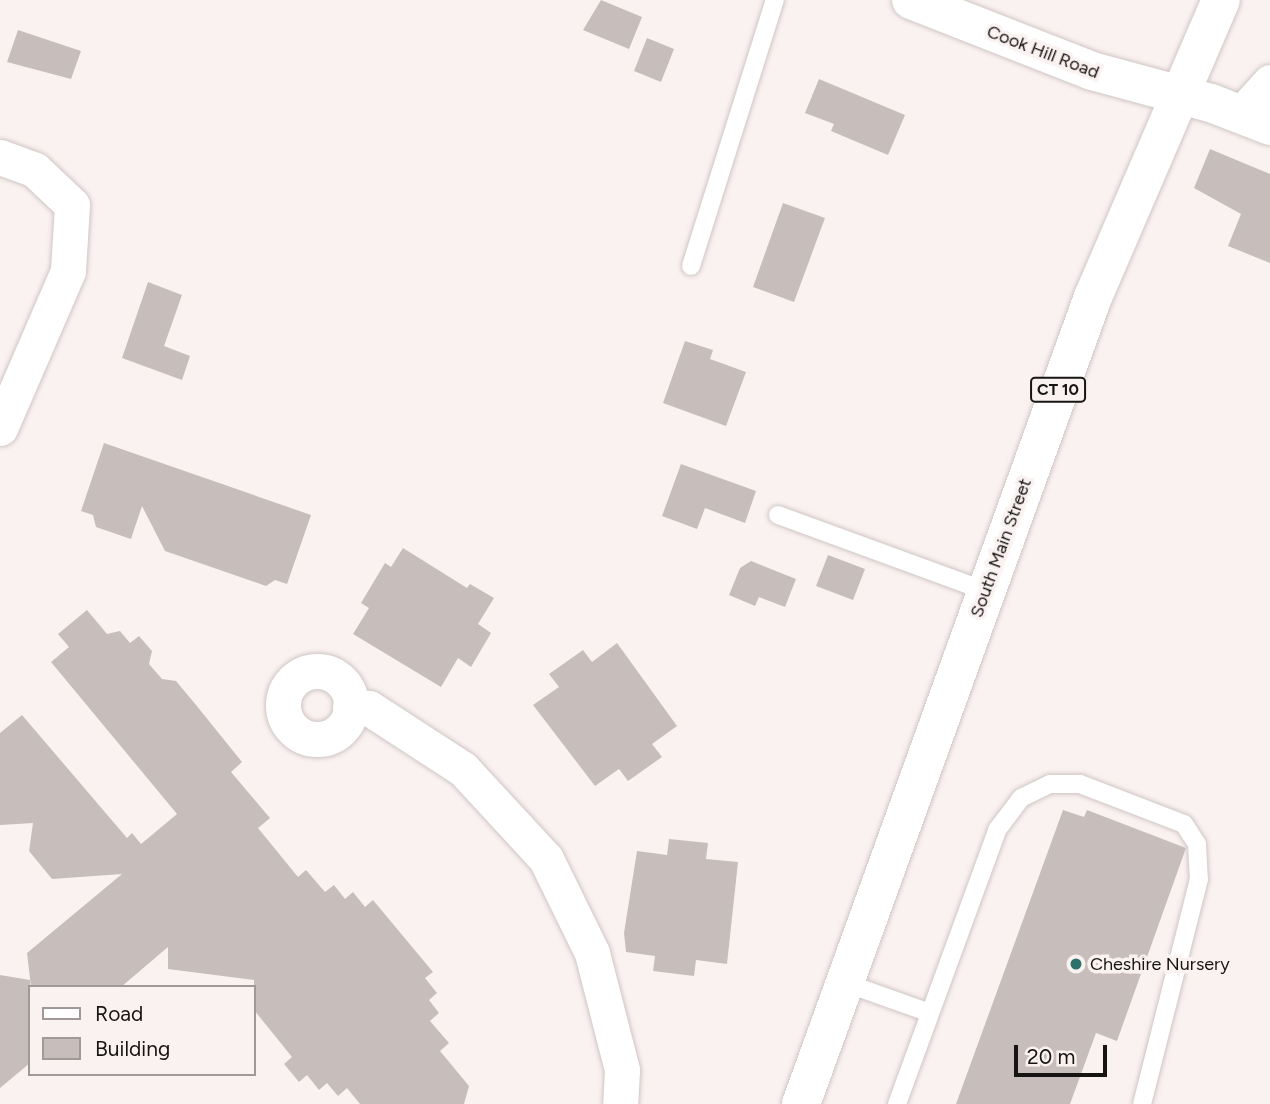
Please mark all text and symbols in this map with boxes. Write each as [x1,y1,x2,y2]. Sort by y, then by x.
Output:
street label: Cook Hill Road [984,21,1102,83]
road number: CT 10 [1030,378,1086,402]
street label: South Main Street [966,476,1036,620]
place label: Cheshire Nursery [1090,953,1230,975]
marker: Cheshire Nursery [1068,956,1084,972]
legend [28,985,256,1076]
text: Road [95,1001,143,1026]
scale bar [1018,1030,1111,1074]
text: Building [95,1036,170,1061]
text: 20 m [1027,1044,1075,1069]

